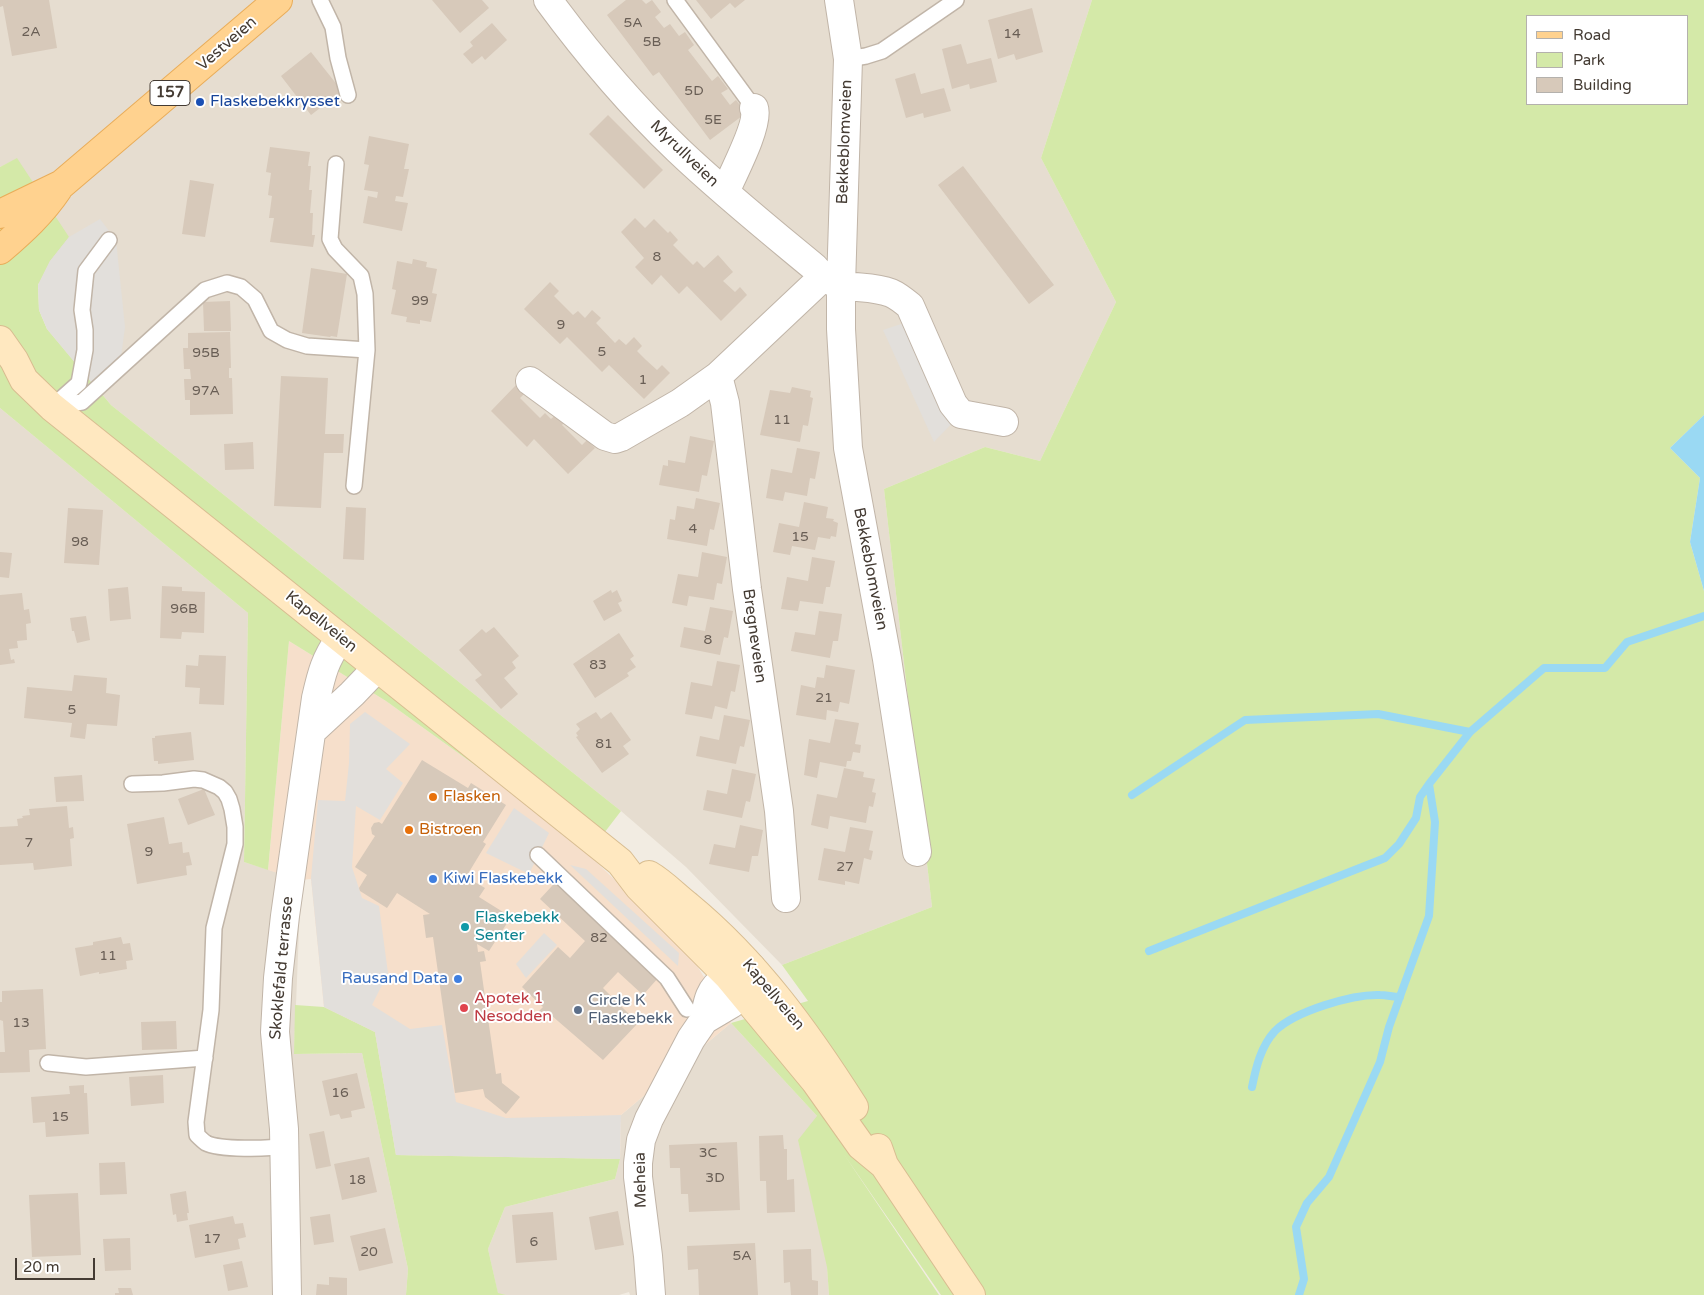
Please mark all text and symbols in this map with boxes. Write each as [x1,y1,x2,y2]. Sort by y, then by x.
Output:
street label: Vestveien [193,13,261,75]
house number: 5A [623,15,643,31]
legend [1526,15,1689,105]
house number: 2A [21,24,41,40]
house number: 14 [1003,26,1021,42]
text: Road [1573,26,1611,44]
house number: 5B [643,34,661,50]
text: Park [1573,51,1605,69]
text: Building [1573,76,1632,94]
street label: Bekkeblomveien [833,79,857,205]
road number: 157 [150,80,190,106]
house number: 5D [684,83,704,99]
place label: Flaskebekkrysset [210,92,340,112]
marker: Flaskebekkrysset [194,96,206,108]
house number: 5E [704,112,722,128]
street label: Myrullveien [646,117,722,191]
house number: 8 [653,249,661,265]
house number: 99 [411,293,429,309]
house number: 9 [557,317,565,333]
house number: 5 [598,344,606,360]
house number: 95B [192,345,220,361]
house number: 1 [639,372,647,388]
house number: 97A [192,383,220,399]
house number: 11 [773,412,791,428]
street label: Bekkeblomveien [849,506,891,632]
house number: 4 [689,521,697,537]
house number: 15 [791,529,809,545]
house number: 98 [71,534,89,550]
street label: Kapellveien [281,587,361,657]
street label: Bregneveien [738,588,770,684]
house number: 96B [170,601,198,617]
house number: 8 [704,632,712,648]
house number: 83 [589,657,607,673]
house number: 21 [815,690,833,706]
house number: 5 [68,702,76,718]
house number: 81 [595,736,613,752]
place label: Flasken [443,787,501,807]
marker: Flasken [427,791,439,803]
place label: Bistroen [419,820,482,840]
marker: Bistroen [403,824,415,836]
house number: 7 [25,835,33,851]
house number: 9 [145,844,153,860]
house number: 27 [836,859,854,875]
place label: Kiwi Flaskebekk [443,869,563,889]
marker: Kiwi Flaskebekk [427,873,439,885]
street label: Skoklefald terrasse [266,896,298,1040]
place label: Flaskebekk Senter [475,908,559,946]
marker: Flaskebekk Senter [459,921,471,933]
house number: 82 [590,930,608,946]
house number: 11 [99,948,117,964]
street label: Kapellveien [738,955,808,1035]
place label: Rausand Data [342,969,448,989]
marker: Rausand Data [452,973,464,985]
place label: Apotek 1 Nesodden [474,989,552,1027]
place label: Circle K Flaskebekk [588,991,672,1029]
marker: Apotek 1 Nesodden [458,1002,470,1014]
marker: Circle K Flaskebekk [572,1004,584,1016]
house number: 13 [12,1015,30,1031]
house number: 16 [331,1085,349,1101]
house number: 15 [51,1109,69,1125]
house number: 3C [699,1145,717,1161]
street label: Meheia [631,1152,651,1208]
house number: 3D [705,1170,725,1186]
house number: 18 [348,1172,366,1188]
house number: 17 [203,1231,221,1247]
house number: 6 [530,1234,538,1250]
house number: 20 [360,1244,378,1260]
scale bar [18,1248,98,1280]
house number: 5A [732,1248,752,1264]
text: 20 m [23,1258,60,1276]

